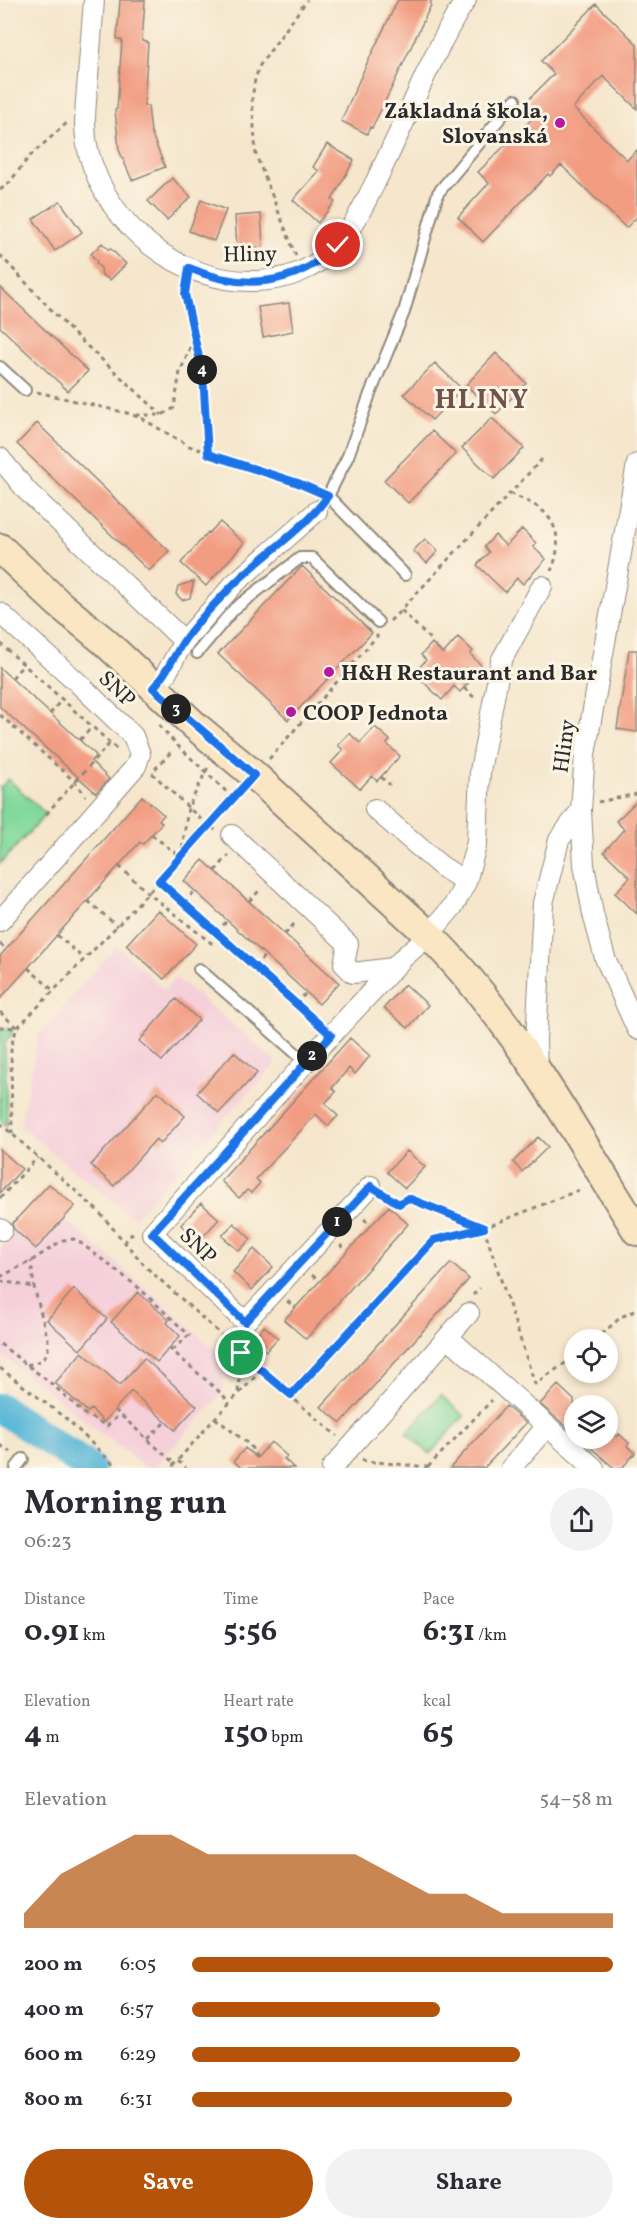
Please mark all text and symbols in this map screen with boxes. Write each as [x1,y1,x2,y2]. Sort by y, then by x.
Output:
place label: Základná škola, Slovanská [384,97,548,153]
marker: Základná škola, Slovanská [553,116,567,130]
pin [312,219,363,270]
icon: check [321,228,354,261]
street label: Hliny [223,240,277,271]
pin: 4 [187,355,217,385]
text: 4 [197,359,207,381]
district label: HLINY [435,381,529,420]
place label: H&H Restaurant and Bar [341,659,598,690]
street label: SNP [91,664,142,715]
marker: H&H Restaurant and Bar [322,665,336,679]
pin: 3 [161,694,191,724]
text: 3 [172,698,180,720]
place label: COOP Jednota [303,699,448,730]
marker: COOP Jednota [284,705,298,719]
street label: Hliny [546,717,585,775]
pin: 2 [297,1041,327,1071]
text: 2 [308,1045,316,1067]
pin: 1 [322,1207,352,1237]
text: 1 [334,1211,340,1233]
street label: SNP [172,1221,223,1272]
pin [215,1327,266,1378]
map controls [564,1329,618,1449]
button: locate [564,1329,618,1383]
icon: arrive [224,1336,257,1369]
button: layers [564,1395,618,1449]
text: Morning run [24,1482,227,1528]
button: share [550,1488,613,1551]
text: 06:23 [24,1528,72,1556]
text: Distance [24,1589,85,1611]
text: Time [223,1589,258,1611]
text: Pace [423,1589,455,1611]
text: 0.91 [24,1611,80,1653]
text: 5:56 [223,1611,277,1653]
text: 6:31 [423,1611,475,1653]
text: km [80,1625,106,1647]
text: /km [475,1625,507,1647]
text: Elevation [24,1691,91,1713]
text: Heart rate [223,1691,294,1713]
text: kcal [423,1691,451,1713]
text: 4 [24,1713,42,1755]
text: 150 [223,1713,268,1755]
text: 65 [423,1713,454,1755]
text: m [42,1727,60,1749]
text: bpm [268,1727,303,1749]
text: Elevation [24,1786,107,1814]
text: 54–58 m [539,1786,613,1814]
text: 200 m [24,1951,82,1979]
text: 6:05 [120,1951,156,1979]
text: 400 m [24,1996,84,2024]
text: 6:57 [120,1996,154,2024]
text: 600 m [24,2041,83,2069]
text: 6:29 [120,2041,156,2069]
text: 800 m [24,2086,83,2114]
text: 6:31 [120,2086,153,2114]
button: Save [24,2149,313,2218]
button: Share [325,2149,613,2218]

